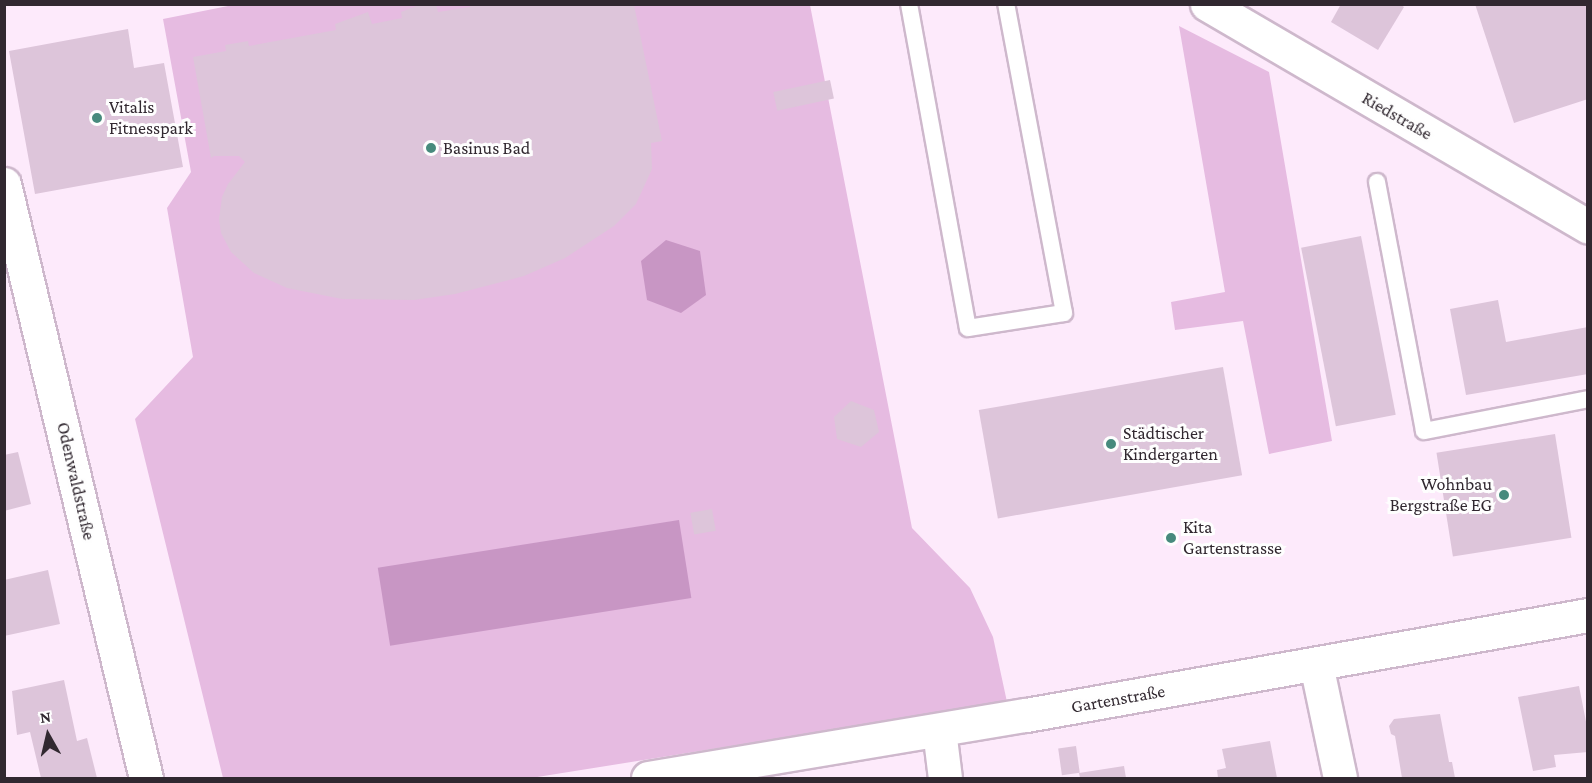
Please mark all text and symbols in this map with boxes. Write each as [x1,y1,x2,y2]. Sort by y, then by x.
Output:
street label: Riedstraße [1358,87,1436,145]
place label: Vitalis Fitnesspark [109,97,193,140]
marker: Vitalis Fitnesspark [90,111,104,125]
place label: Basinus Bad [443,137,530,159]
marker: Basinus Bad [424,141,438,155]
street label: Odenwaldstraße [52,420,100,542]
place label: Städtischer Kindergarten [1123,423,1218,466]
marker: Städtischer Kindergarten [1104,437,1118,451]
place label: Wohnbau Bergstraße EG [1390,474,1492,516]
marker: Wohnbau Bergstraße EG [1497,488,1511,502]
place label: Kita Gartenstrasse [1183,517,1282,560]
marker: Kita Gartenstrasse [1164,531,1178,545]
street label: Gartenstraße [1069,680,1167,718]
north arrow [18,705,78,765]
text: N [39,708,52,726]

